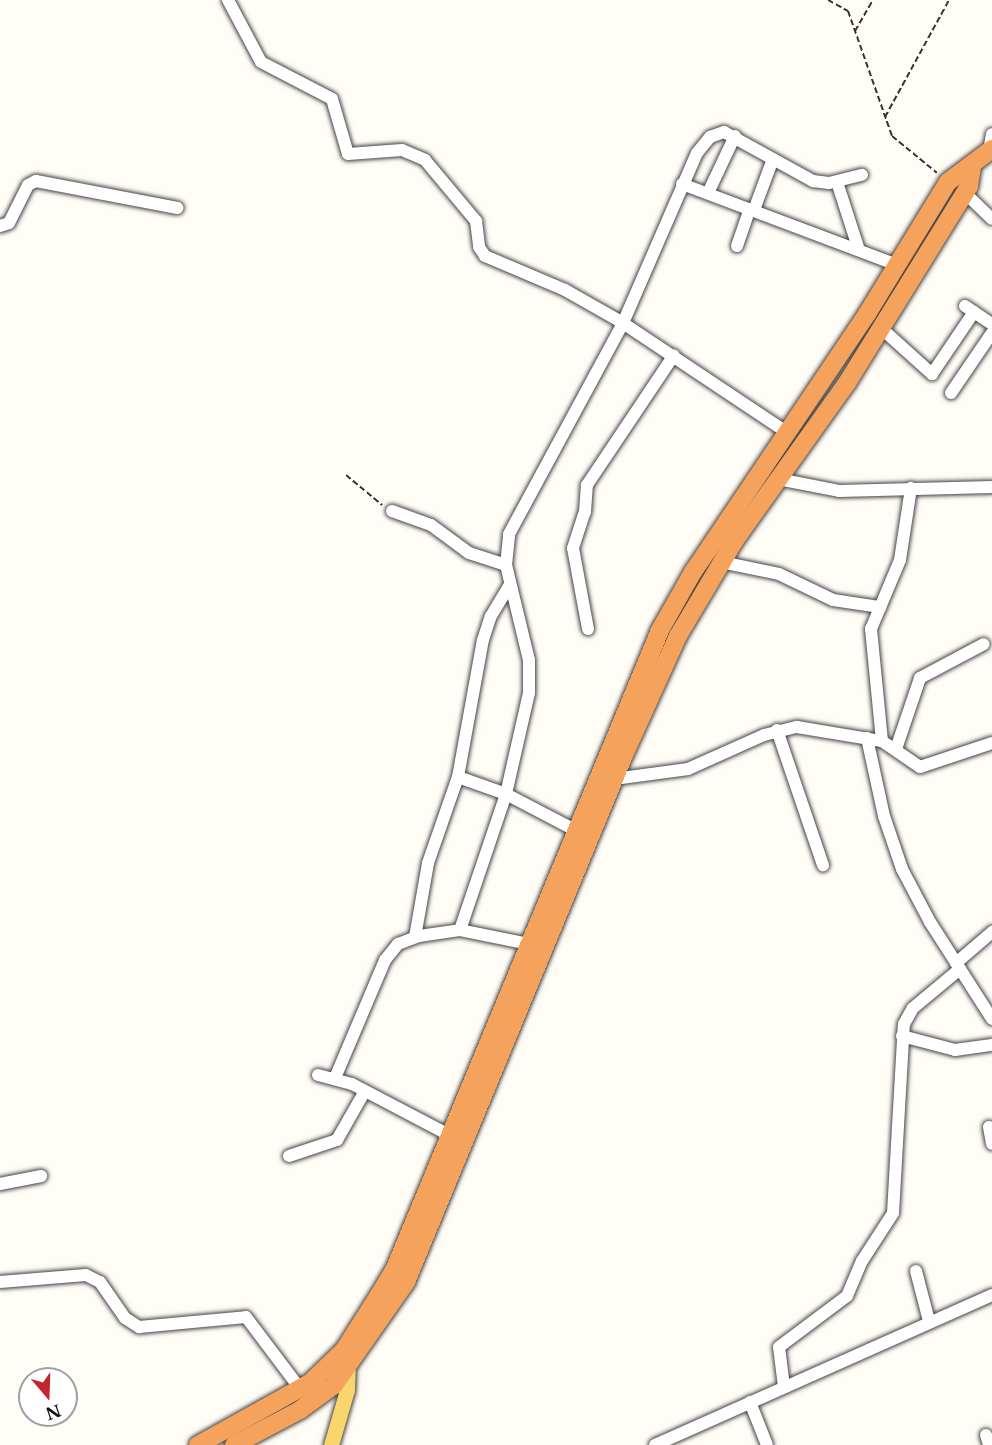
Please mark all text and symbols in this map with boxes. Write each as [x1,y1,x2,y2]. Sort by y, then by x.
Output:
north arrow [18,1367,78,1427]
text: N [43,1400,64,1424]

